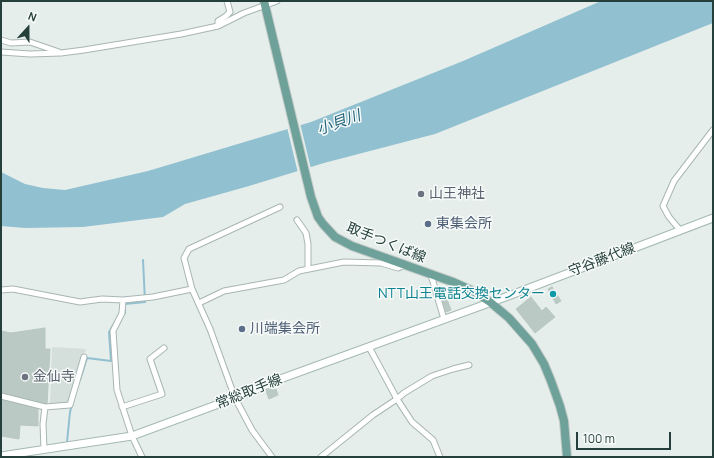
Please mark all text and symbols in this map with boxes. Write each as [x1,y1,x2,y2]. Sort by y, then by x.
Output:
north arrow [8,8,48,48]
text: N [26,8,39,25]
water label: 小貝川 [315,107,363,139]
place label: 山王神社 [429,186,485,202]
marker: 山王神社 [416,189,426,199]
place label: 東集会所 [436,216,492,232]
street label: 取手つくば線 [344,219,428,267]
marker: 東集会所 [423,219,433,229]
street label: 守谷藤代線 [566,240,638,280]
place label: NTT山王電話交換センター [378,286,545,302]
marker: NTT山王電話交換センター [548,289,558,299]
place label: 川端集会所 [250,321,320,337]
marker: 川端集会所 [237,324,247,334]
place label: 金仙寺 [33,369,75,385]
street label: 常総取手線 [213,371,285,413]
marker: 金仙寺 [20,372,30,382]
scale bar [578,424,673,450]
text: 100 m [583,430,615,447]

